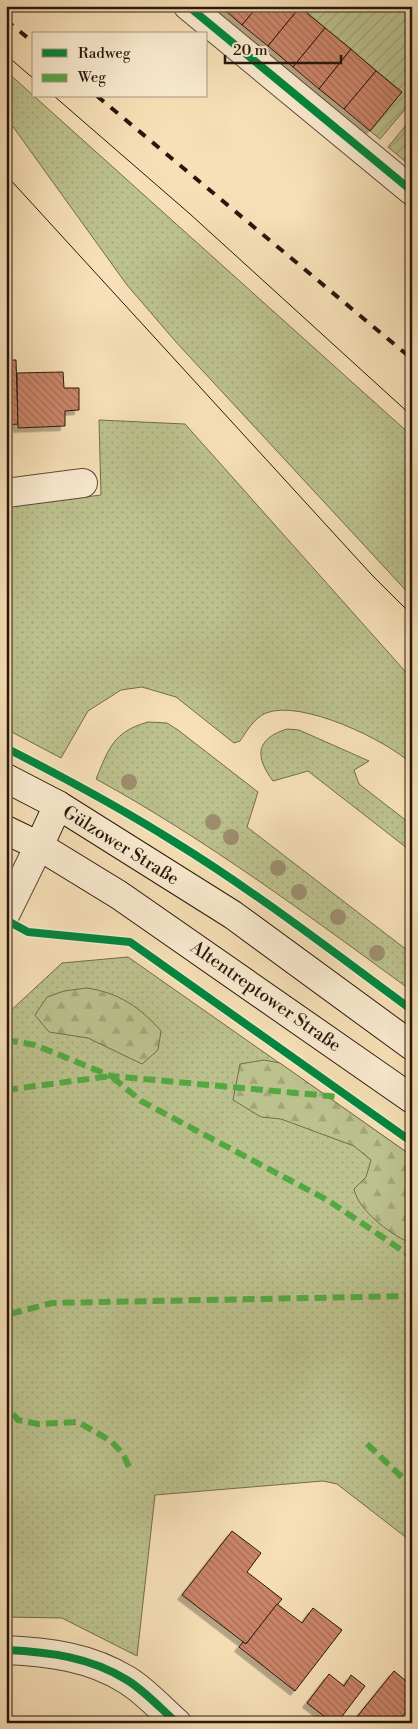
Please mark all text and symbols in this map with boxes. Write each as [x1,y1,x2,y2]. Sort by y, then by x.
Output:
legend [32,32,208,98]
scale bar [225,32,342,64]
text: 20 m [233,41,268,60]
text: Radweg [78,44,131,63]
text: Weg [77,68,106,87]
street label: Gülzower Straße [58,800,183,890]
street label: Altentreptower Straße [185,935,346,1057]

